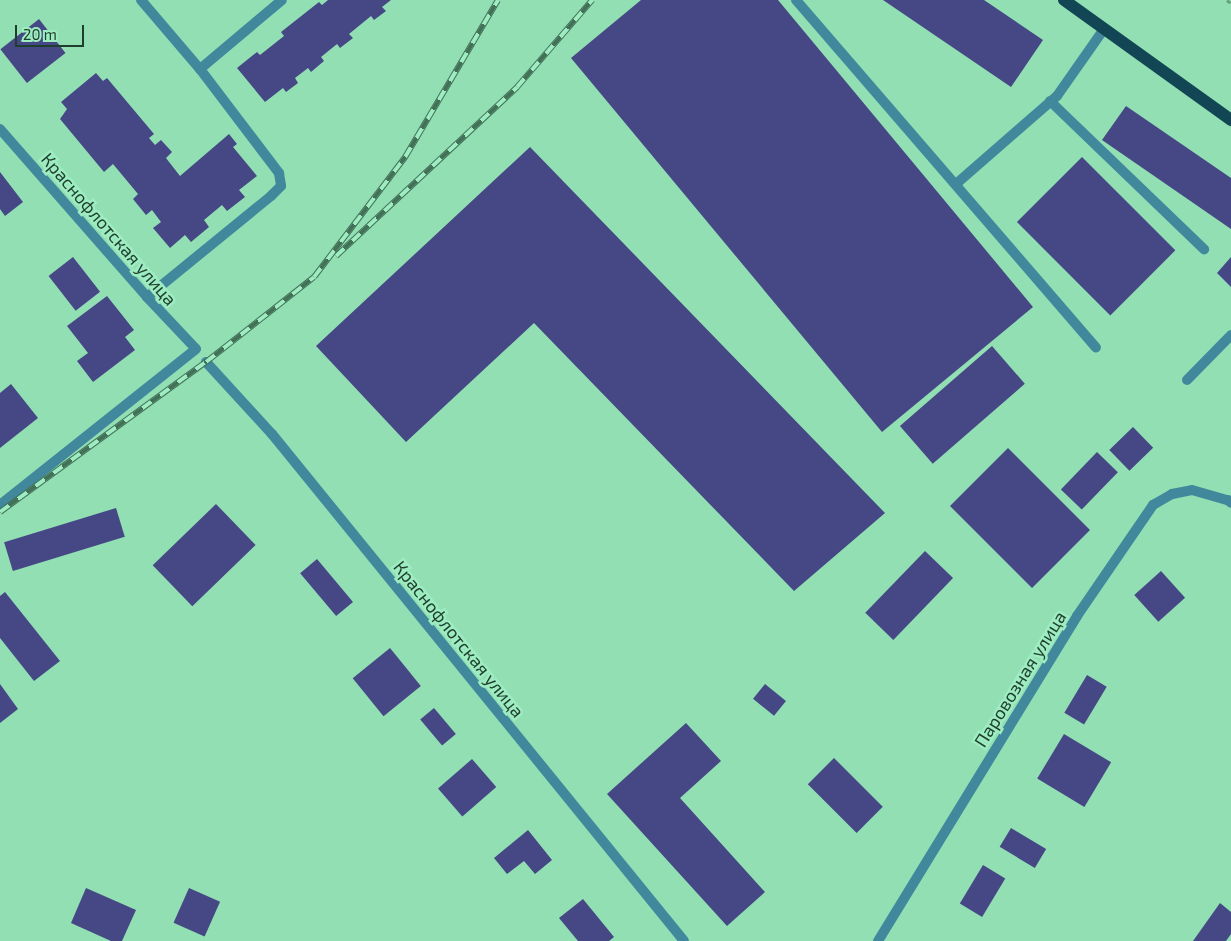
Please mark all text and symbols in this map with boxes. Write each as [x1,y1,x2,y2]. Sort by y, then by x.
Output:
scale bar [18,15,86,47]
text: 20 m [23,25,57,43]
street label: Краснофлотская улица [37,148,181,310]
street label: Краснофлотская улица [389,556,529,722]
street label: Паровозная улица [969,607,1071,751]

